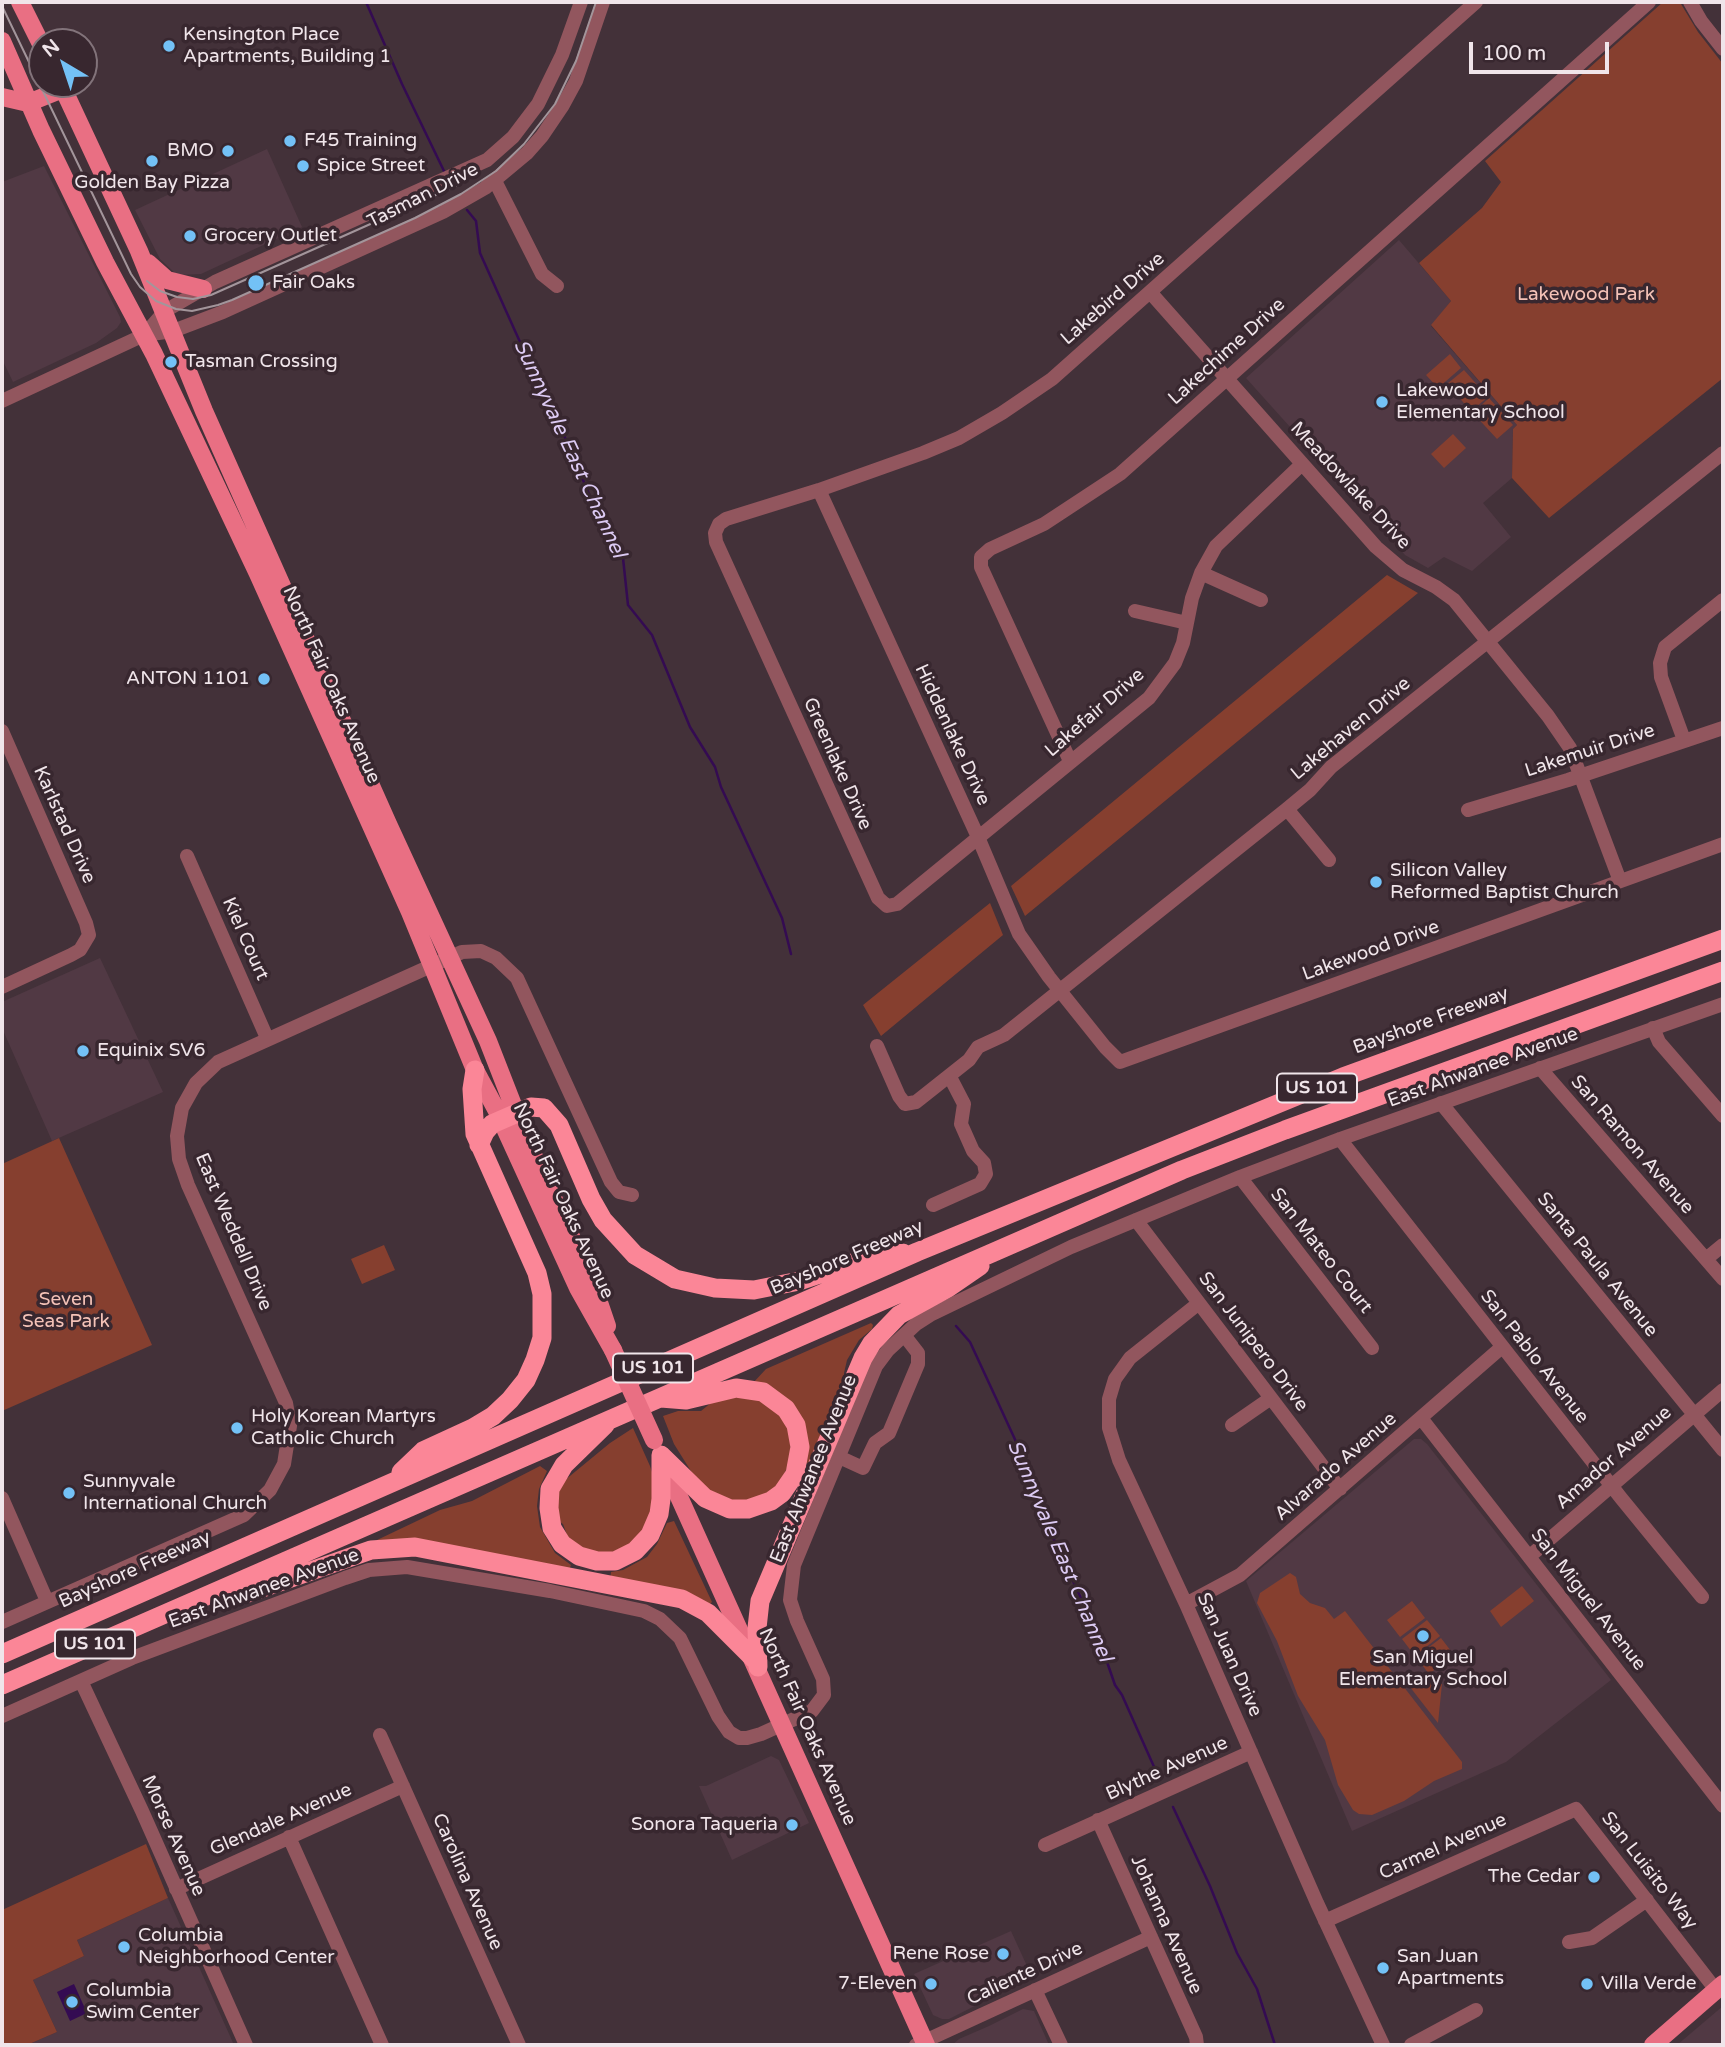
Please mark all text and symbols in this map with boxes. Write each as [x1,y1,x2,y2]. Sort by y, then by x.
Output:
place label: Kensington Place Apartments, Building 1 [183,24,391,68]
north arrow [28,28,98,98]
scale bar [1473,28,1613,72]
text: N [38,35,64,62]
marker: Kensington Place Apartments, Building 1 [161,38,177,54]
text: 100 m [1482,41,1546,66]
place label: F45 Training [304,130,417,152]
marker: F45 Training [282,133,298,149]
place label: BMO [167,140,214,162]
marker: BMO [220,143,236,159]
marker: Golden Bay Pizza [144,153,160,169]
place label: Spice Street [317,155,425,177]
marker: Spice Street [295,158,311,174]
street label: Tasman Drive [364,158,482,234]
place label: Golden Bay Pizza [74,172,230,194]
place label: Grocery Outlet [204,225,337,247]
marker: Grocery Outlet [182,228,198,244]
street label: Lakebird Drive [1056,248,1170,350]
place label: Fair Oaks [272,272,355,294]
marker: Fair Oaks [246,273,266,293]
park label: Lakewood Park [1517,284,1655,306]
street label: Lakechime Drive [1164,294,1290,410]
water label: Sunnyvale East Channel [507,336,631,562]
place label: Tasman Crossing [185,351,338,373]
marker: Tasman Crossing [163,354,179,370]
place label: Lakewood Elementary School [1396,380,1565,424]
marker: Lakewood Elementary School [1374,394,1390,410]
street label: Meadowlake Drive [1285,418,1415,554]
street label: North Fair Oaks Avenue [277,583,385,787]
street label: Hiddenlake Drive [909,661,995,809]
street label: Lakefair Drive [1041,664,1149,762]
place label: ANTON 1101 [126,668,250,690]
marker: ANTON 1101 [256,671,272,687]
street label: Lakehaven Drive [1287,672,1415,786]
street label: Greenlake Drive [798,694,876,834]
street label: Lakemuir Drive [1522,719,1658,783]
street label: Karlstad Drive [28,763,100,887]
place label: Silicon Valley Reformed Baptist Church [1390,860,1619,904]
marker: Silicon Valley Reformed Baptist Church [1368,874,1384,890]
street label: Kiel Court [217,894,273,984]
street label: Lakewood Drive [1299,916,1443,986]
street label: Bayshore Freeway [1350,982,1512,1060]
street label: East Ahwanee Avenue [1385,1023,1581,1113]
place label: Equinix SV6 [97,1040,205,1062]
marker: Equinix SV6 [75,1043,91,1059]
street label: San Ramon Avenue [1565,1071,1699,1219]
road number: US 101 [1277,1073,1357,1102]
street label: North Fair Oaks Avenue [508,1099,618,1303]
street label: East Weddell Drive [189,1150,277,1314]
street label: San Mateo Court [1265,1184,1377,1318]
street label: Santa Paula Avenue [1532,1188,1662,1342]
street label: Bayshore Freeway [767,1215,927,1301]
street label: San Junipero Drive [1193,1268,1313,1416]
street label: San Pablo Avenue [1475,1286,1593,1428]
park label: Seven Seas Park [22,1289,110,1333]
road number: US 101 [613,1353,693,1382]
street label: East Ahwanee Avenue [766,1372,862,1566]
street label: Amador Avenue [1551,1402,1677,1514]
place label: Holy Korean Martyrs Catholic Church [251,1406,436,1450]
street label: Alvarado Avenue [1270,1408,1402,1526]
marker: Holy Korean Martyrs Catholic Church [229,1420,245,1436]
water label: Sunnyvale East Channel [1001,1437,1117,1665]
place label: Sunnyvale International Church [83,1471,267,1515]
marker: Sunnyvale International Church [61,1485,77,1501]
street label: San Miguel Avenue [1526,1525,1650,1675]
street label: Bayshore Freeway [56,1526,214,1614]
street label: East Ahwanee Avenue [166,1544,362,1634]
street label: San Juan Drive [1191,1589,1267,1721]
street label: North Fair Oaks Avenue [753,1625,861,1829]
marker: San Miguel Elementary School [1415,1628,1431,1644]
road number: US 101 [55,1630,135,1658]
place label: San Miguel Elementary School [1339,1647,1507,1691]
street label: Blythe Avenue [1103,1732,1231,1806]
street label: Morse Avenue [136,1772,210,1900]
street label: Glendale Avenue [207,1779,355,1861]
street label: San Luisito Way [1596,1808,1702,1934]
street label: Carmel Avenue [1376,1809,1510,1885]
street label: Carolina Avenue [427,1810,507,1954]
place label: Sonora Taqueria [631,1814,778,1836]
marker: Sonora Taqueria [784,1817,800,1833]
street label: Johanna Avenue [1125,1852,1207,1998]
place label: The Cedar [1488,1866,1580,1888]
marker: The Cedar [1586,1869,1602,1885]
place label: Columbia Neighborhood Center [138,1925,335,1969]
street label: Caliente Drive [964,1937,1086,2011]
marker: Columbia Neighborhood Center [116,1939,132,1955]
place label: Rene Rose [892,1943,989,1965]
marker: Rene Rose [995,1946,1011,1962]
place label: San Juan Apartments [1397,1946,1504,1990]
marker: San Juan Apartments [1375,1960,1391,1976]
place label: 7-Eleven [838,1973,917,1995]
place label: Villa Verde [1601,1973,1696,1995]
marker: 7-Eleven [923,1976,939,1992]
marker: Villa Verde [1579,1976,1595,1992]
place label: Columbia Swim Center [86,1980,199,2024]
marker: Columbia Swim Center [64,1994,80,2010]

